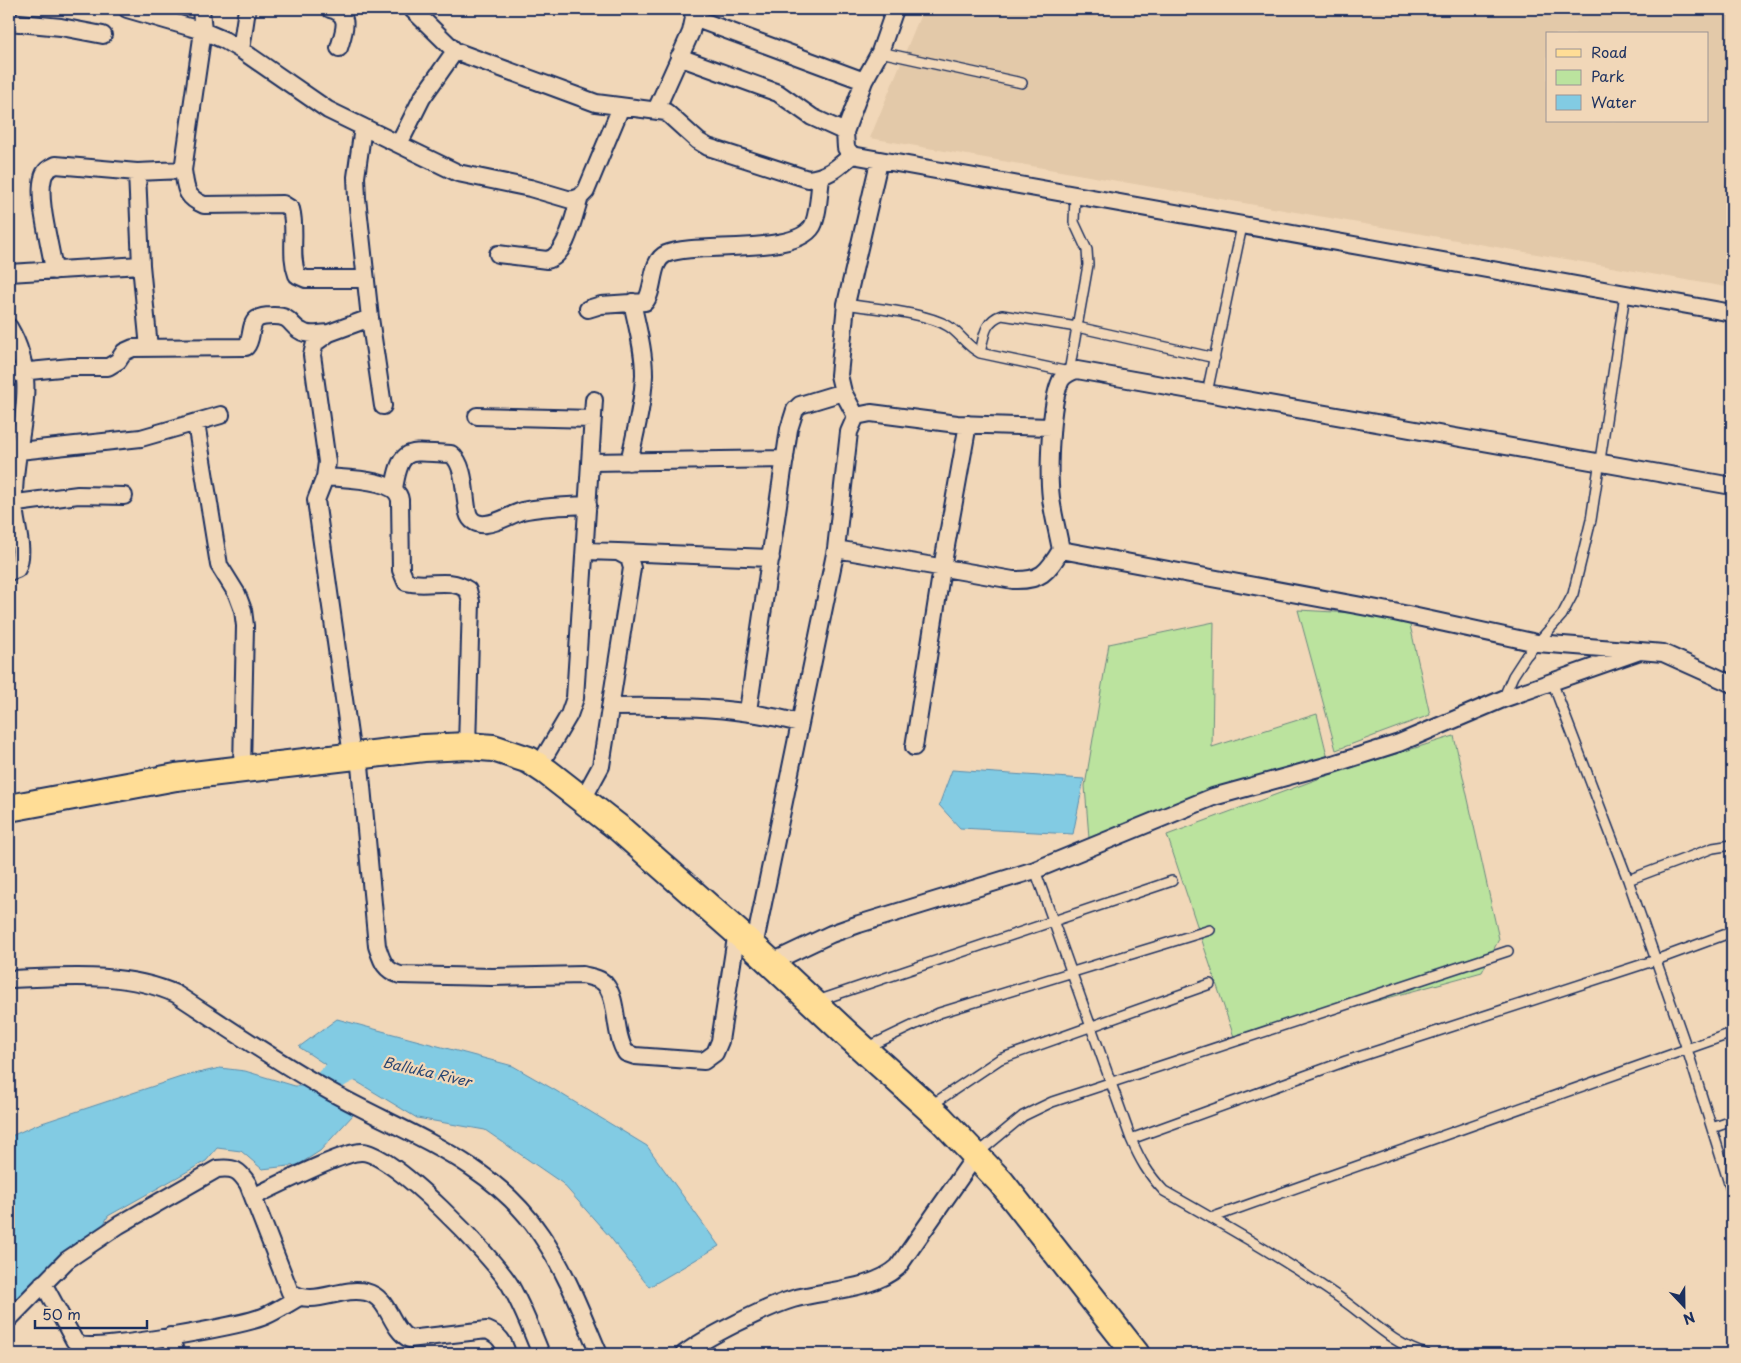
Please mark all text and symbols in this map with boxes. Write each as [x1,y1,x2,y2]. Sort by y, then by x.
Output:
legend [1546,32,1708,122]
text: Road [1591,40,1627,63]
text: Park [1591,64,1625,87]
text: Water [1591,90,1636,113]
water label: Balluka River [381,1051,475,1092]
north arrow [1658,1280,1708,1330]
scale bar [35,1298,148,1330]
text: 50 m [42,1302,81,1325]
text: N [1680,1307,1698,1330]

